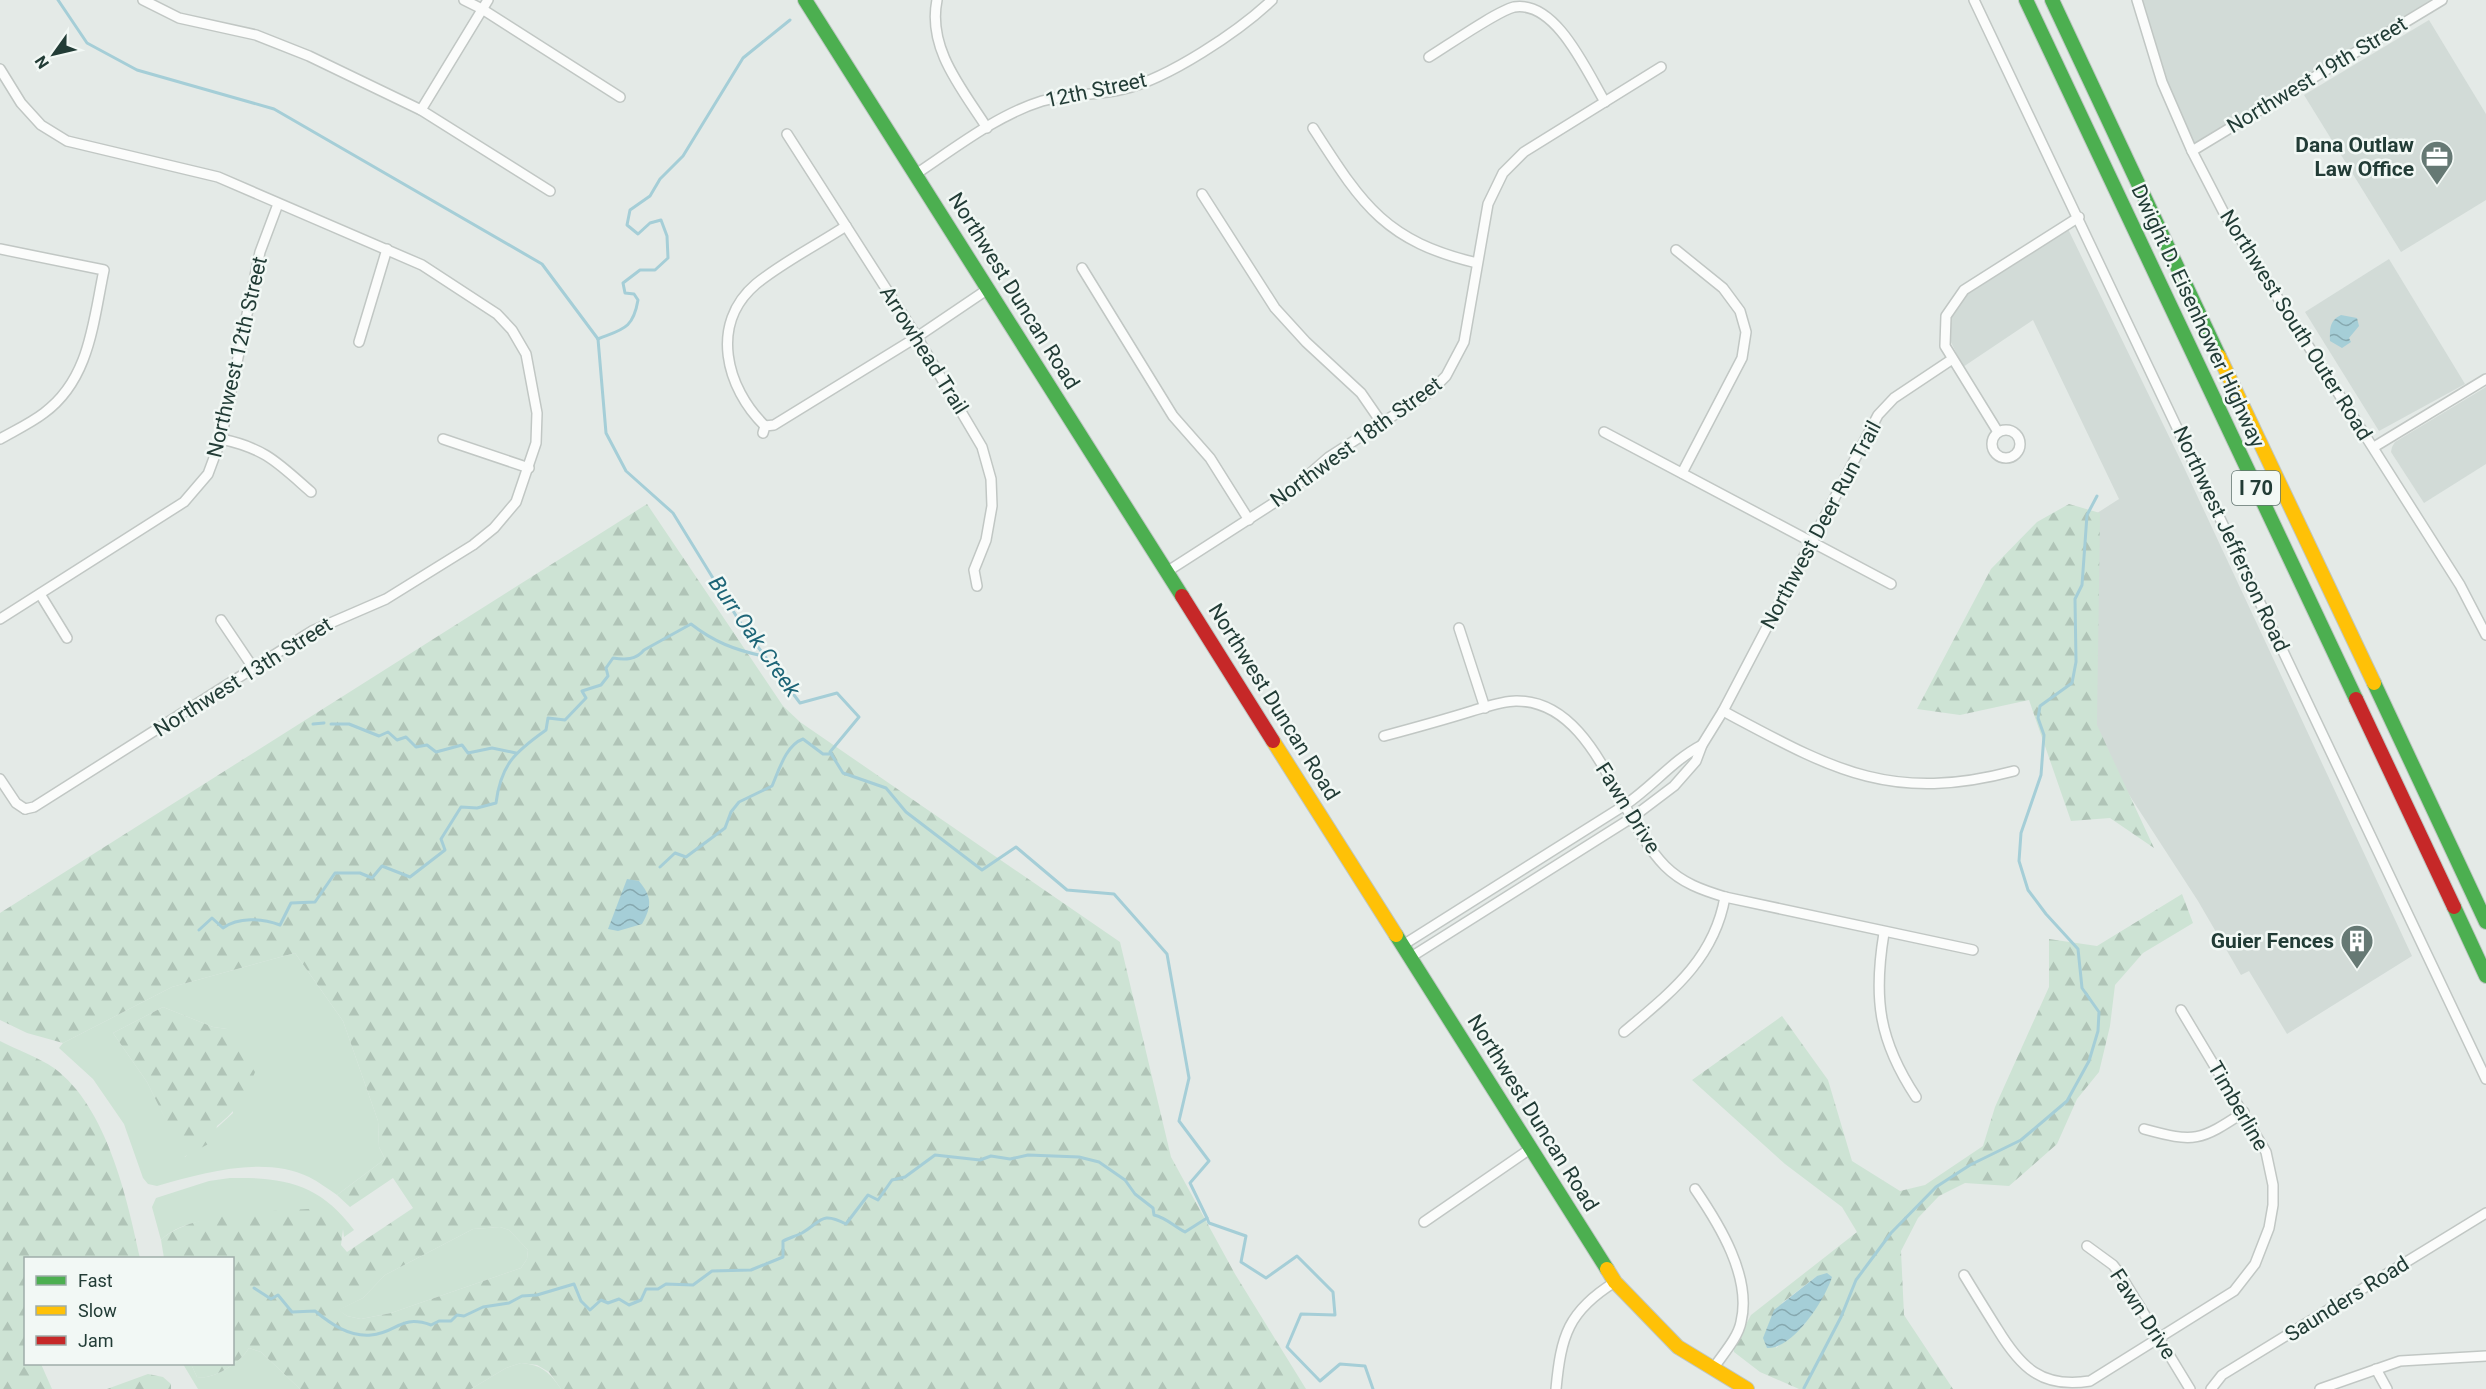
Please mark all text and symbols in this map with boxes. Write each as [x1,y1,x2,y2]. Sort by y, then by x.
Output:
street label: Northwest 19th Street [2223,12,2411,138]
north arrow [24,24,84,84]
text: N [31,52,53,72]
street label: 12th Street [1043,68,1149,112]
place label: Dana Outlaw Law Office [2295,133,2415,181]
office icon: Dana Outlaw Law Office [2419,139,2455,186]
street label: Dwight D. Eisenhower Highway [2126,181,2270,451]
street label: Northwest Duncan Road [944,188,1084,394]
street label: Northwest South Outer Road [2215,205,2377,445]
street label: Northwest 12th Street [202,254,272,460]
street label: Arrowhead Trail [875,282,973,418]
street label: Northwest 18th Street [1266,372,1446,512]
street label: Northwest Deer Run Trail [1756,417,1886,633]
street label: Northwest Jefferson Road [2168,422,2294,656]
road number: I 70 [2232,471,2280,505]
water label: Burr Oak Creek [704,571,806,703]
street label: Northwest Duncan Road [1204,599,1344,805]
street label: Northwest 13th Street [149,612,337,742]
street label: Fawn Drive [1591,758,1665,858]
building icon: Guier Fences [2339,923,2375,970]
place label: Guier Fences [2211,929,2334,953]
street label: Northwest Duncan Road [1463,1010,1603,1216]
street label: Timberline [2203,1057,2273,1155]
street label: Saunders Road [2281,1251,2413,1347]
legend [24,1257,234,1365]
street label: Fawn Drive [2105,1265,2181,1363]
text: Fast [78,1270,113,1291]
text: Slow [78,1300,117,1321]
text: Jam [78,1330,114,1351]

